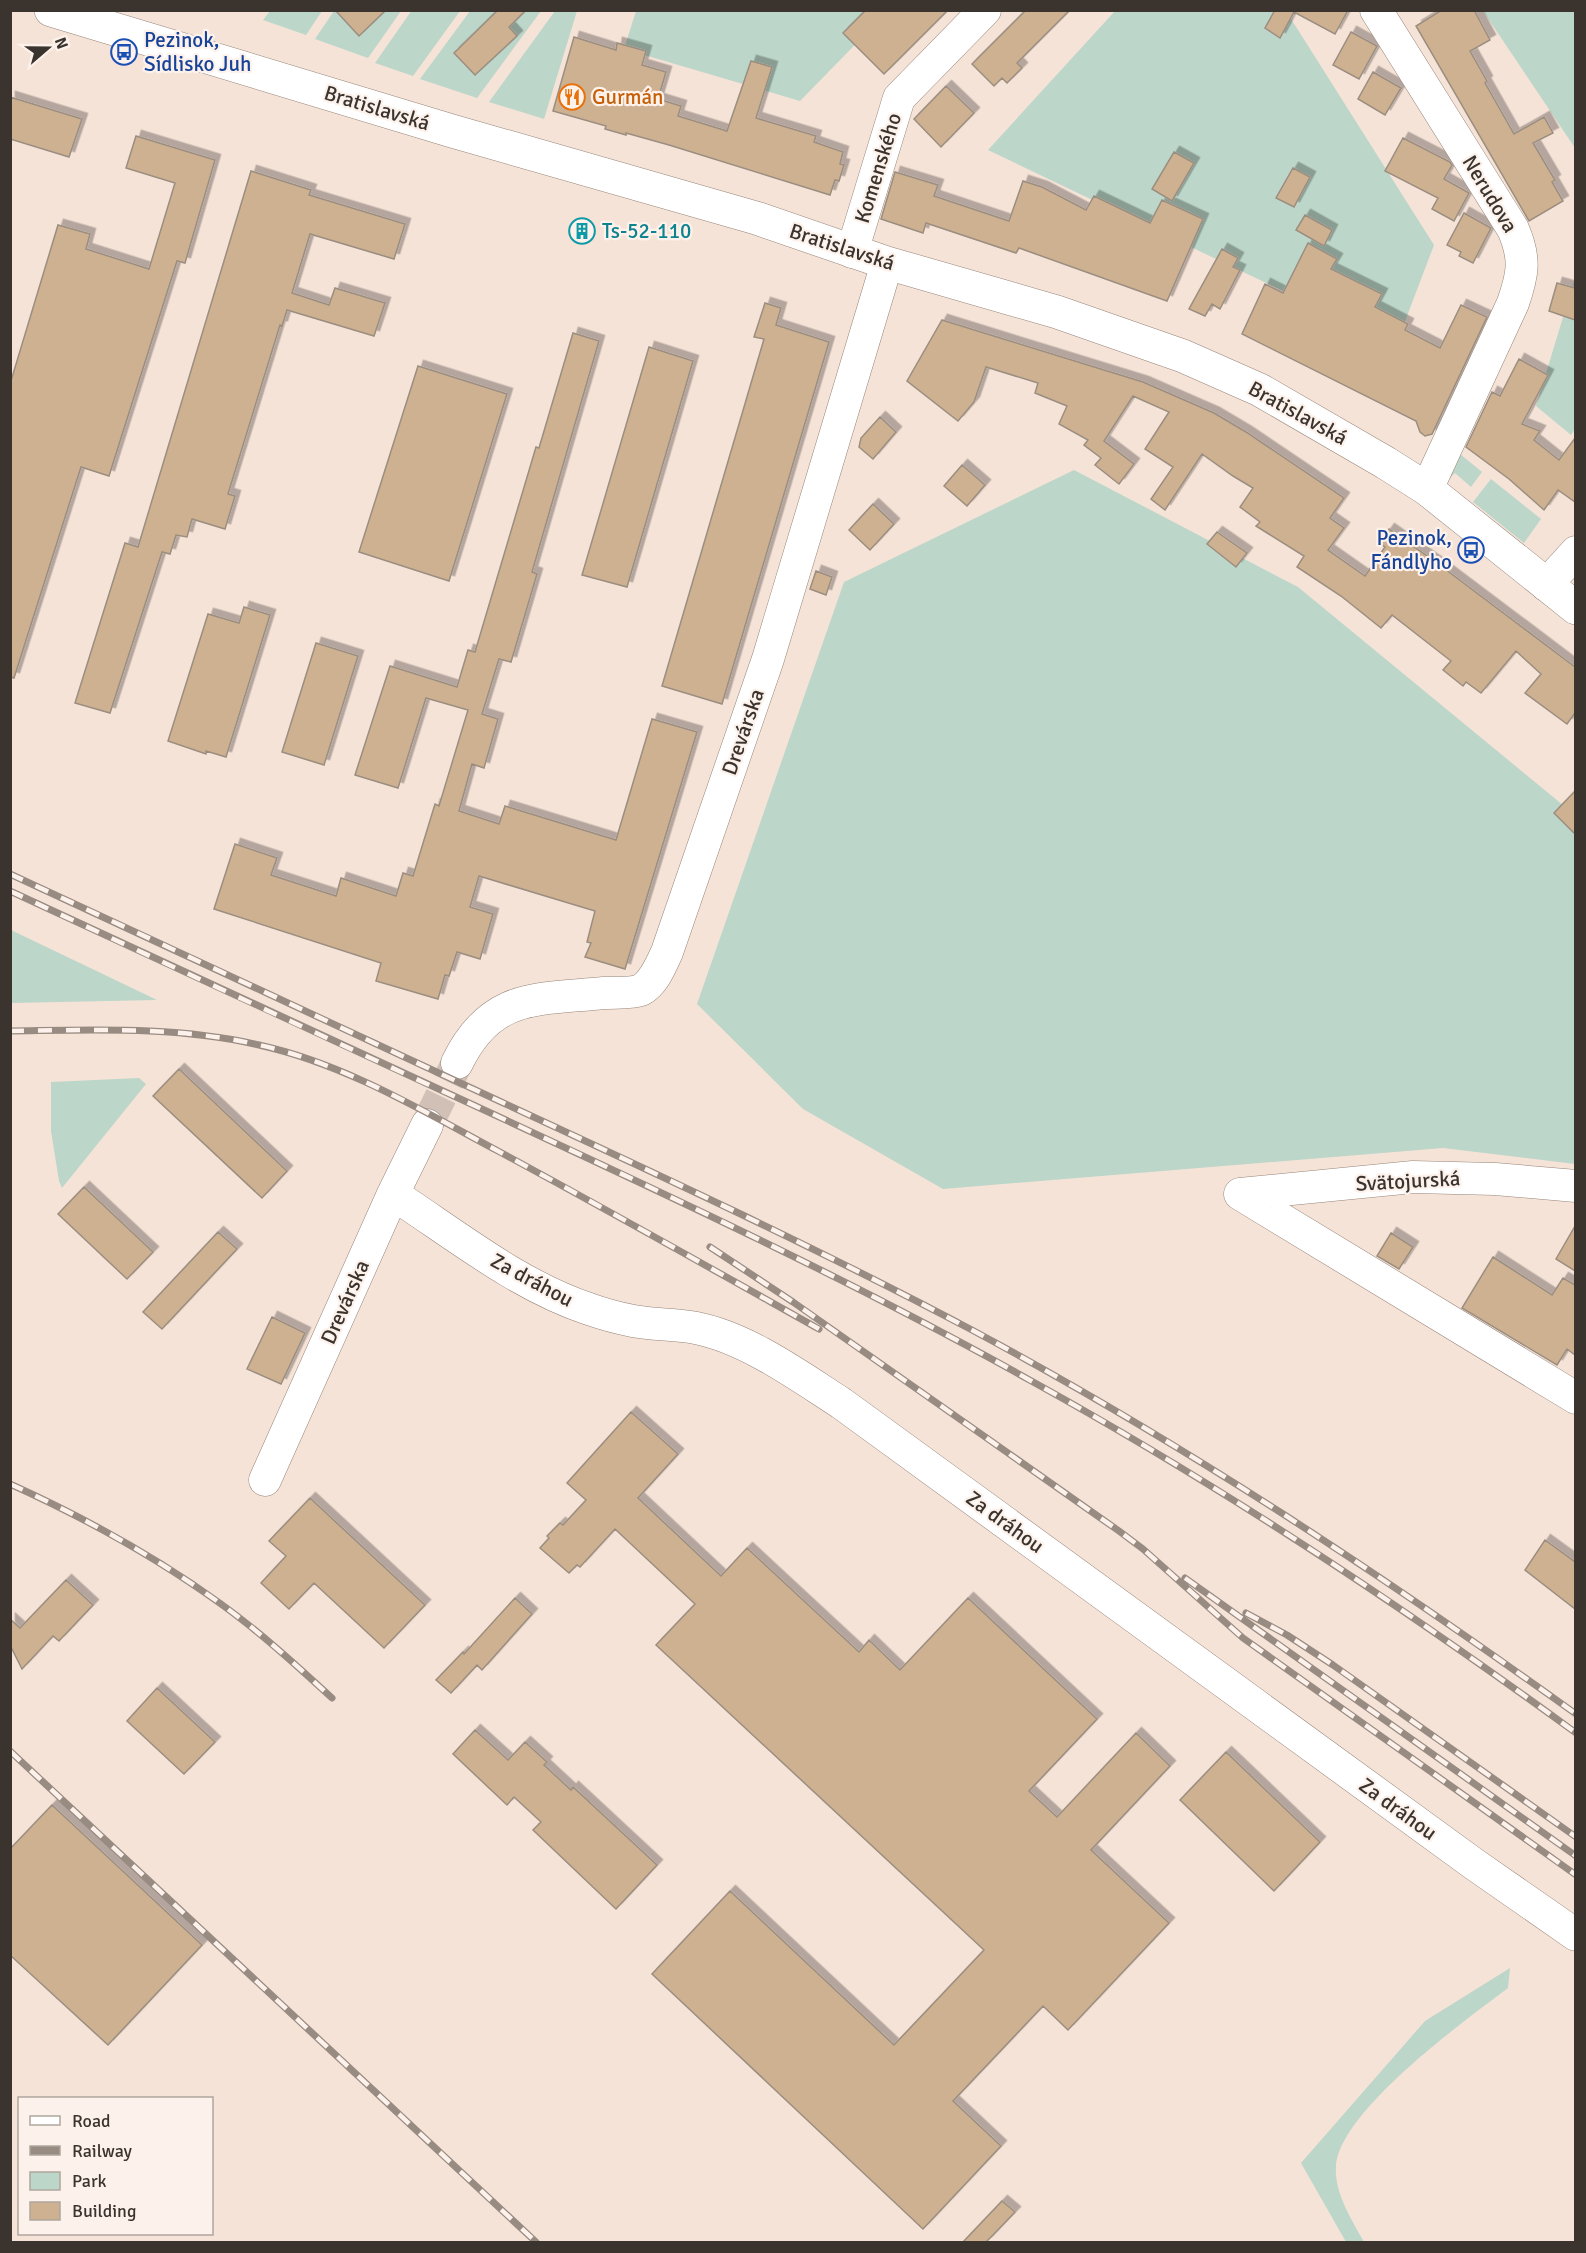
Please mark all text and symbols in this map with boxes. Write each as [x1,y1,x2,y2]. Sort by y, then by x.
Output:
north arrow [18,18,78,78]
place label: Pezinok, Sídlisko Juh [144,27,251,77]
text: N [50,35,72,52]
bus stop icon: Pezinok, Sídlisko Juh [109,37,139,67]
street label: Bratislavská [321,80,433,136]
restaurant icon: Gurmán [557,82,587,112]
place label: Gurmán [592,84,664,110]
street label: Komenského [849,110,907,226]
street label: Nerudova [1457,150,1523,238]
building icon: Ts-52-110 [567,216,597,246]
place label: Ts-52-110 [602,218,691,244]
street label: Bratislavská [786,218,898,276]
street label: Bratislavská [1244,375,1352,451]
place label: Pezinok, Fándlyho [1370,525,1452,575]
bus stop icon: Pezinok, Fándlyho [1456,535,1486,565]
street label: Drevárska [716,685,770,779]
street label: Svätojurská [1355,1165,1461,1197]
street label: Za dráhou [486,1247,578,1313]
street label: Drevárska [315,1256,375,1348]
street label: Za dráhou [961,1485,1049,1559]
street label: Za dráhou [1354,1772,1442,1846]
legend [18,2097,213,2235]
text: Road [72,2110,111,2132]
text: Railway [72,2140,133,2162]
text: Park [72,2170,107,2192]
text: Building [72,2200,136,2222]

